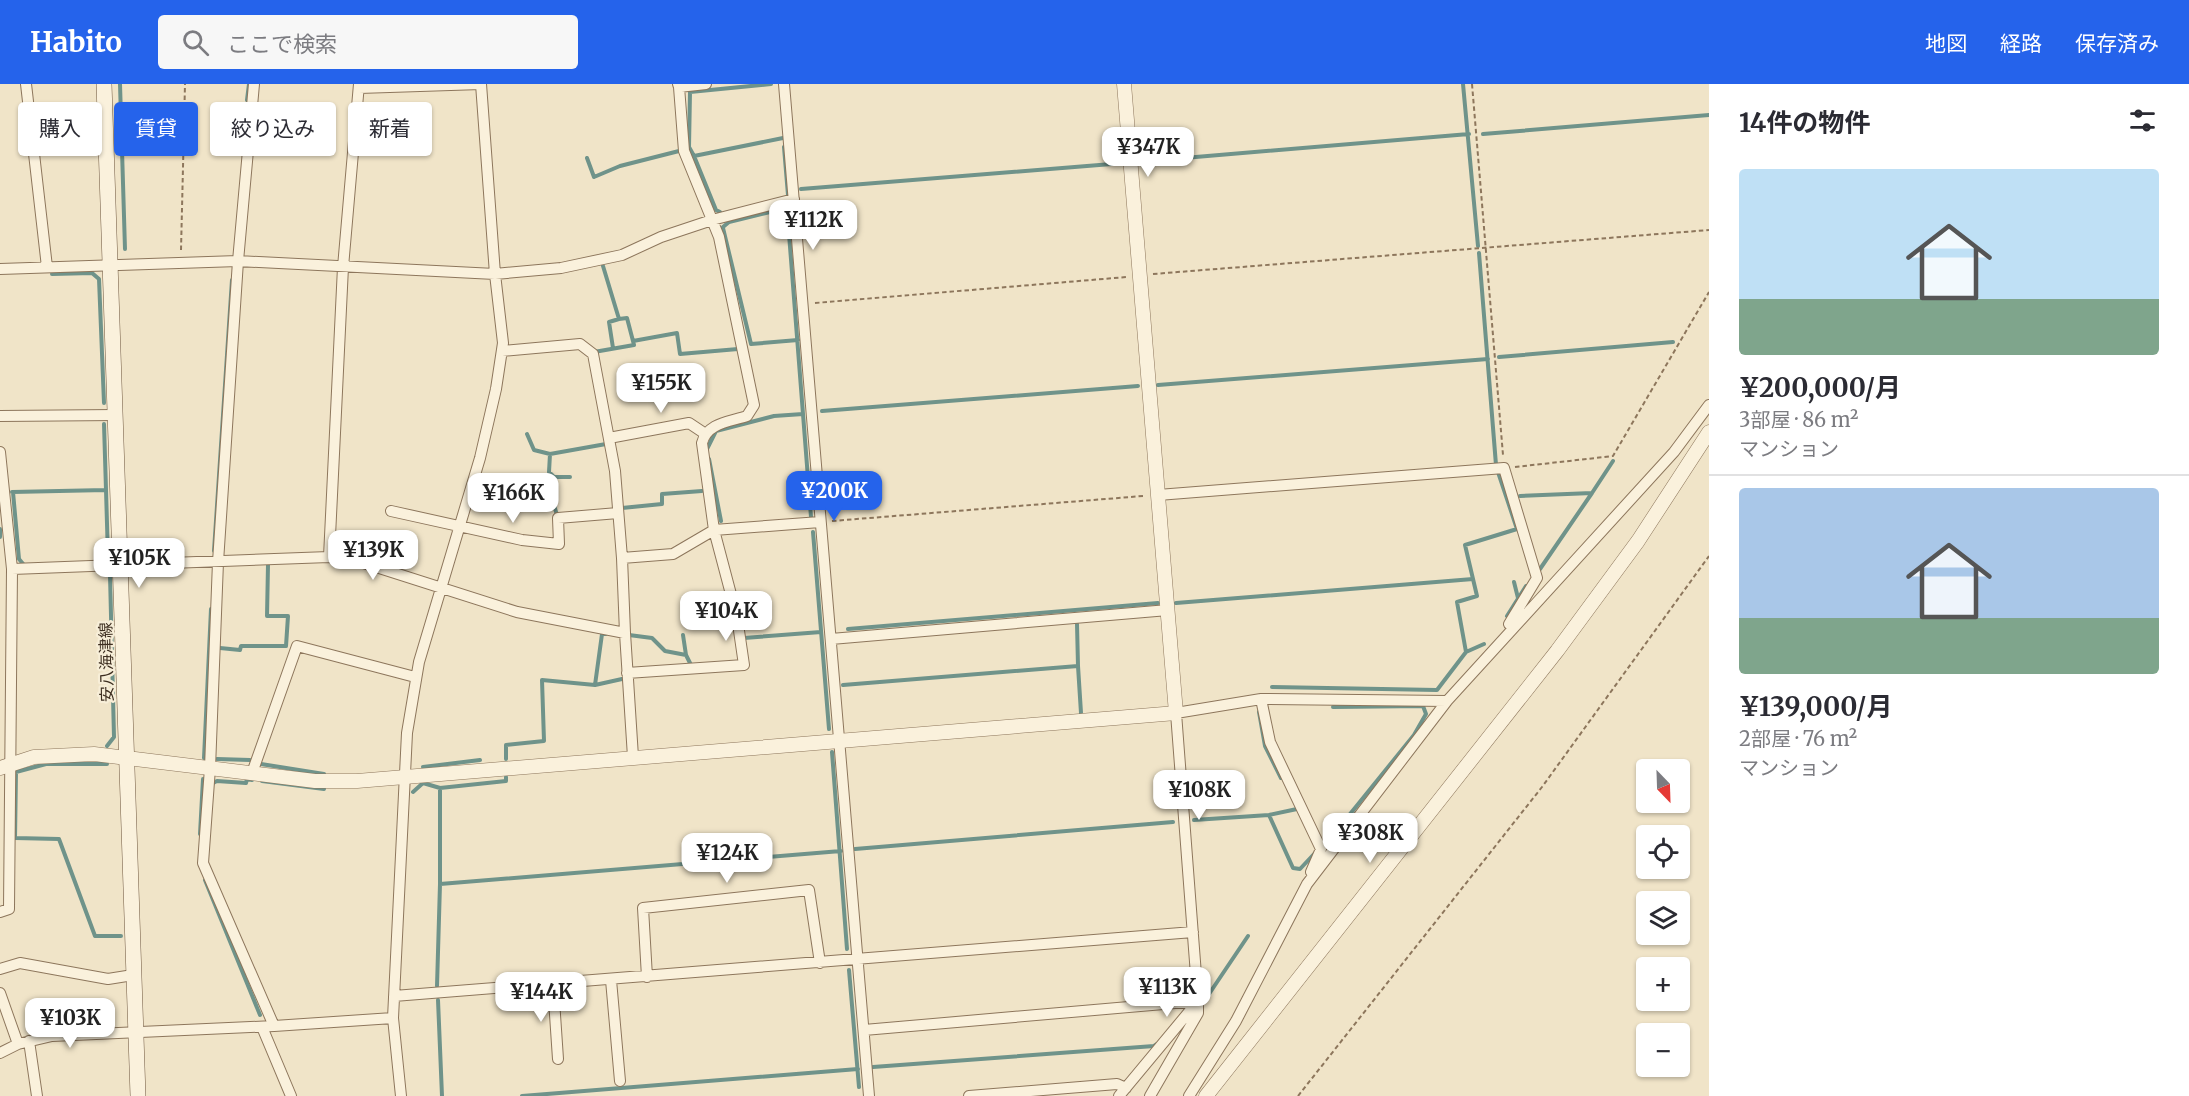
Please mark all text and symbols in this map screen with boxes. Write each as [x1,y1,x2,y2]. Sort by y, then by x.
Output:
search box [158,15,578,69]
text: Habito [30,24,122,60]
icon: search [179,26,212,59]
text: ここで検索 [227,30,337,58]
text: 地図 [1925,30,1967,57]
text: 経路 [2000,30,2042,57]
text: 保存済み [2075,30,2159,57]
chip: 購入 [18,102,102,156]
chip: 賃貸 [114,102,198,156]
chip: 絞り込み [210,102,336,156]
chip: 新着 [348,102,432,156]
icon: filters [2126,104,2159,137]
text: 14件の物件 [1739,106,1870,139]
pin: ¥347K [1106,127,1190,178]
text: ¥347K [1116,134,1180,159]
pin: ¥112K [771,200,855,251]
text: ¥112K [783,207,843,232]
icon: home [1895,208,2003,316]
pin: ¥155K [619,363,703,414]
text: ¥155K [630,370,692,395]
text: ¥200,000/月 [1739,371,1901,404]
text: 3部屋 · 86 m² [1739,407,1858,432]
text: マンション [1739,436,1839,461]
pin: ¥200K [792,471,876,522]
pin: ¥166K [471,473,555,524]
text: ¥200K [800,478,868,503]
text: ¥166K [482,480,544,505]
icon: home [1895,527,2003,635]
pin: ¥139K [331,530,415,581]
text: ¥139K [342,537,404,562]
pin: ¥105K [97,538,181,589]
text: ¥105K [108,545,170,570]
pin: ¥104K [684,591,768,642]
text: ¥104K [694,598,758,623]
street label: 安八海津線 [95,622,117,702]
text: ¥139,000/月 [1739,690,1892,723]
text: 2部屋 · 76 m² [1739,726,1857,751]
text: マンション [1739,755,1839,780]
north arrow [1636,759,1690,813]
map controls [1636,759,1690,1077]
pin: ¥108K [1157,770,1241,821]
text: ¥108K [1167,777,1231,802]
pin: ¥308K [1328,813,1412,864]
text: ¥308K [1337,820,1403,845]
button: locate [1636,825,1690,879]
pin: ¥124K [685,833,769,884]
text: ¥124K [696,840,758,865]
button: layers [1636,891,1690,945]
button: + [1636,957,1690,1011]
pin: ¥113K [1125,967,1209,1018]
pin: ¥144K [499,972,583,1023]
text: ¥113K [1138,974,1196,999]
text: ¥144K [509,979,573,1004]
pin: ¥103K [28,998,112,1049]
text: ¥103K [39,1005,101,1030]
button: − [1636,1023,1690,1077]

